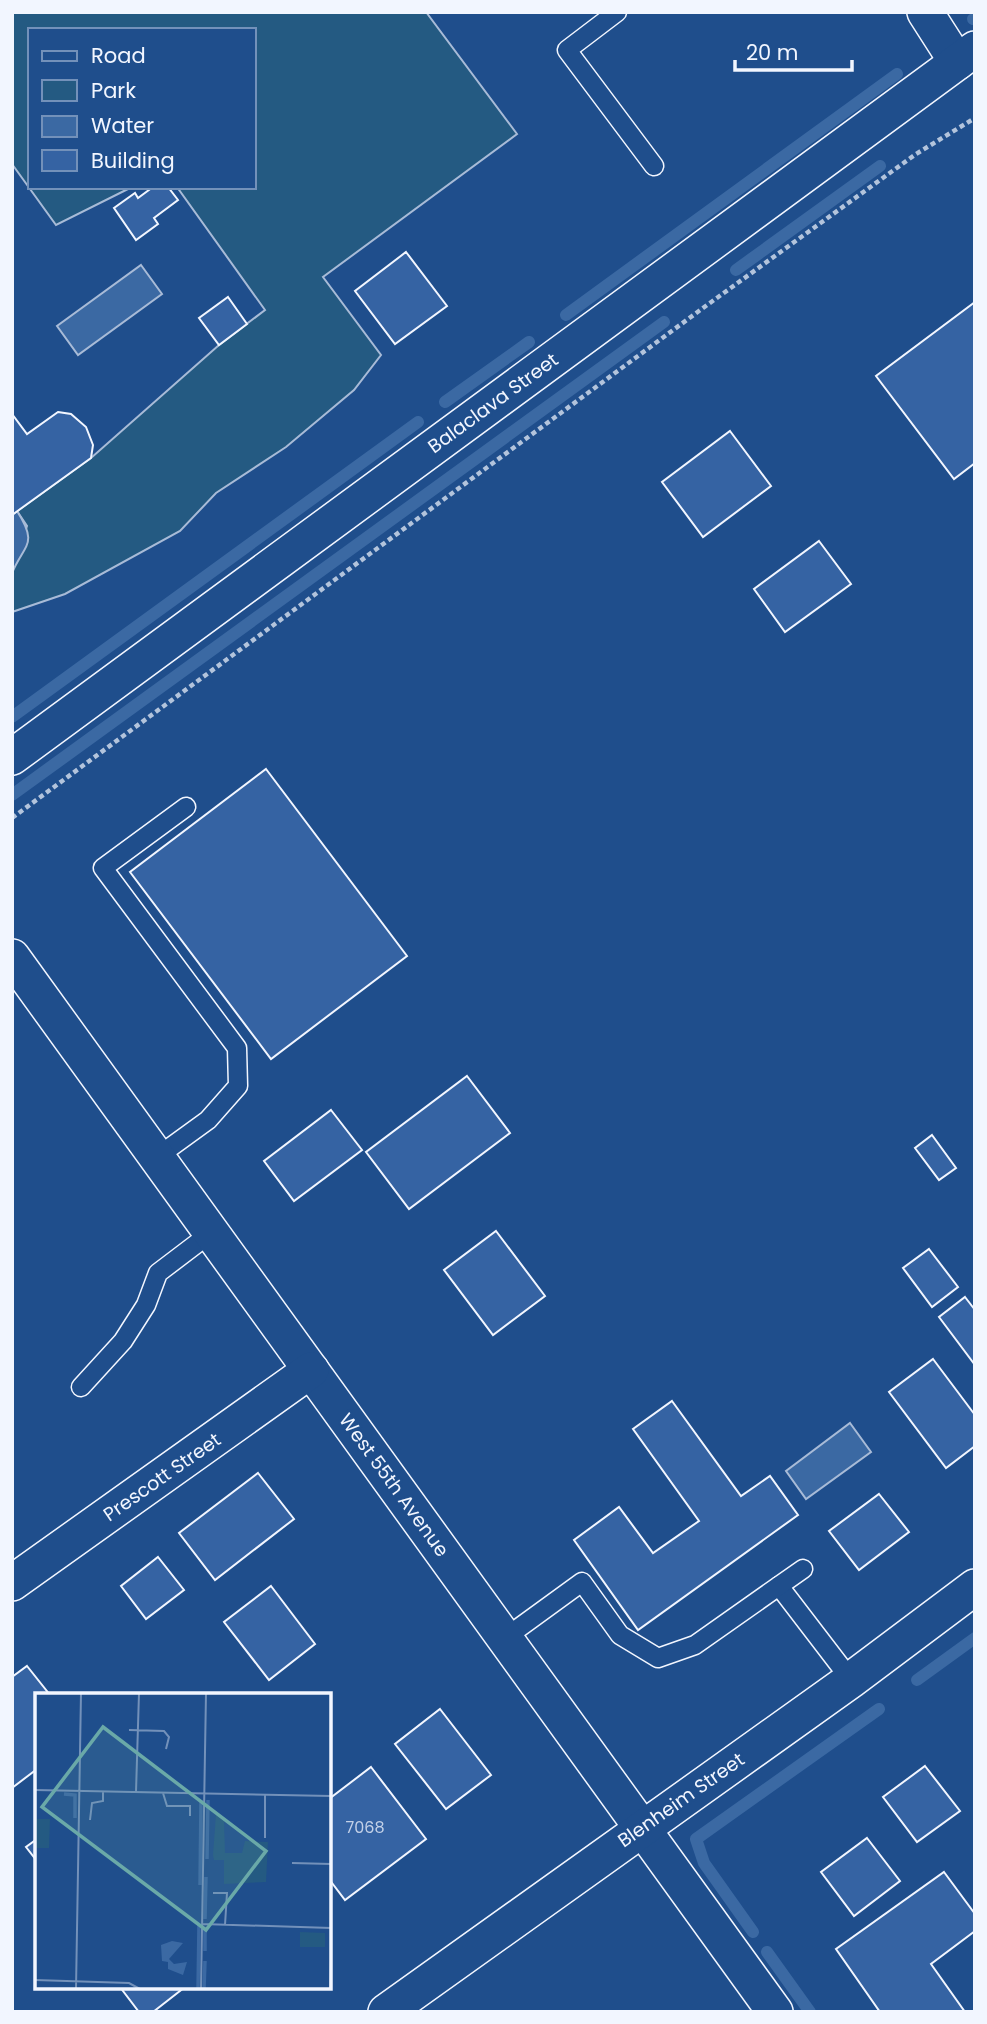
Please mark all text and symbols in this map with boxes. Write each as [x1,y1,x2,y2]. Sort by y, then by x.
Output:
legend [28,28,256,189]
scale bar [735,28,852,72]
text: 20 m [746,38,799,67]
text: Road [91,41,146,70]
text: Park [91,76,136,105]
text: Water [91,111,154,140]
text: Building [91,146,175,175]
street label: Balaclava Street [422,346,564,460]
street label: West 55th Avenue [333,1408,455,1562]
street label: Prescott Street [98,1426,226,1528]
inset map [35,1693,331,1989]
street label: Blenheim Street [612,1746,750,1854]
house number: 7068 [345,1816,385,1839]

